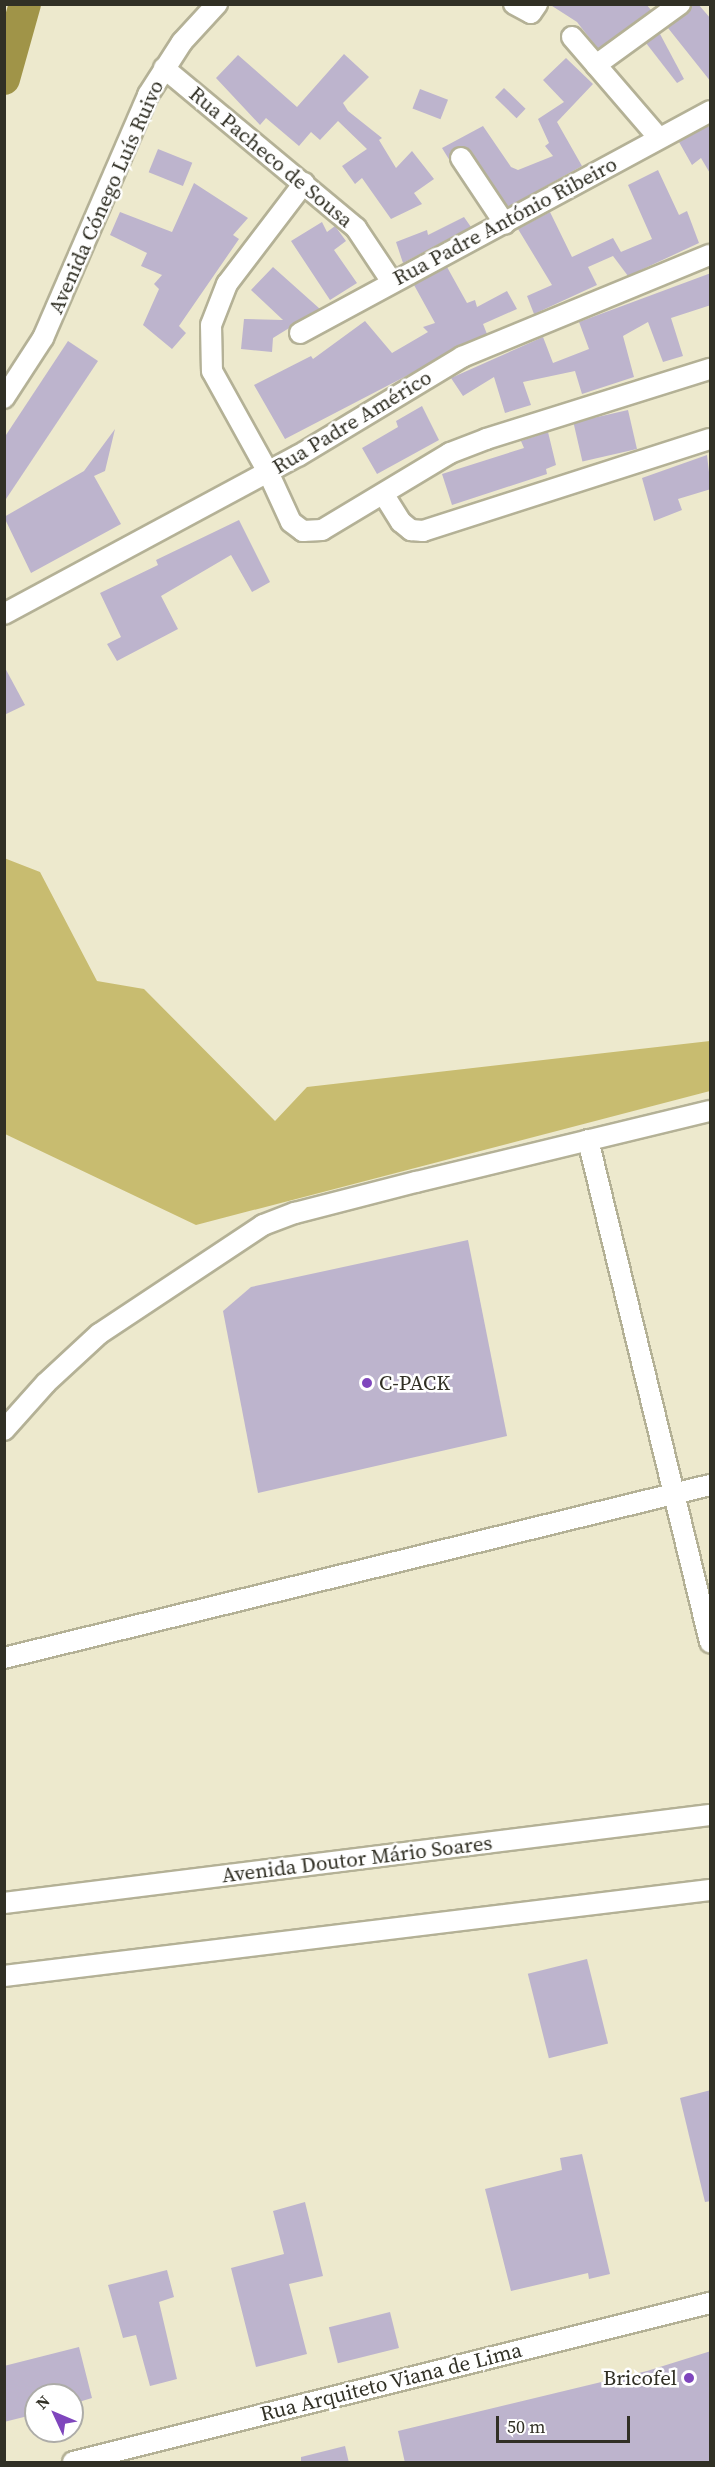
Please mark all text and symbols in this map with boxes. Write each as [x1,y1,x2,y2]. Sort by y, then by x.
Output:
street label: Avenida Cónego Luís Ruivo [43,76,169,318]
street label: Rua Pacheco de Sousa [184,81,358,233]
street label: Rua Padre António Ribeiro [389,151,621,291]
street label: Rua Padre Américo [268,365,436,479]
place label: C-PACK [379,1370,450,1396]
marker: C-PACK [360,1376,374,1390]
street label: Avenida Doutor Mário Soares [220,1830,494,1888]
street label: Rua Arquiteto Viana de Lima [257,2337,525,2427]
place label: Bricofel [603,2365,677,2391]
marker: Bricofel [682,2371,696,2385]
north arrow [24,2383,84,2443]
text: N [31,2390,54,2414]
scale bar [499,2404,632,2442]
text: 50 m [507,2414,545,2439]

